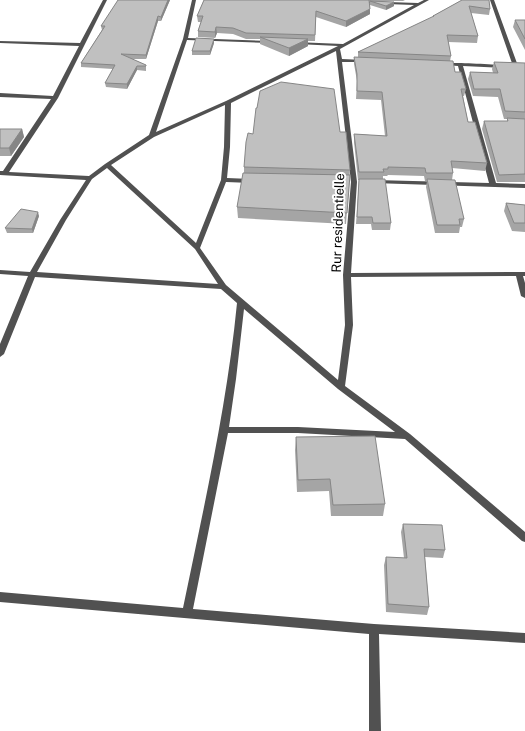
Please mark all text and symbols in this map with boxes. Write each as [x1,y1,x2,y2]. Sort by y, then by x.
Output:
street label: Rur residentielle [329,173,347,273]

